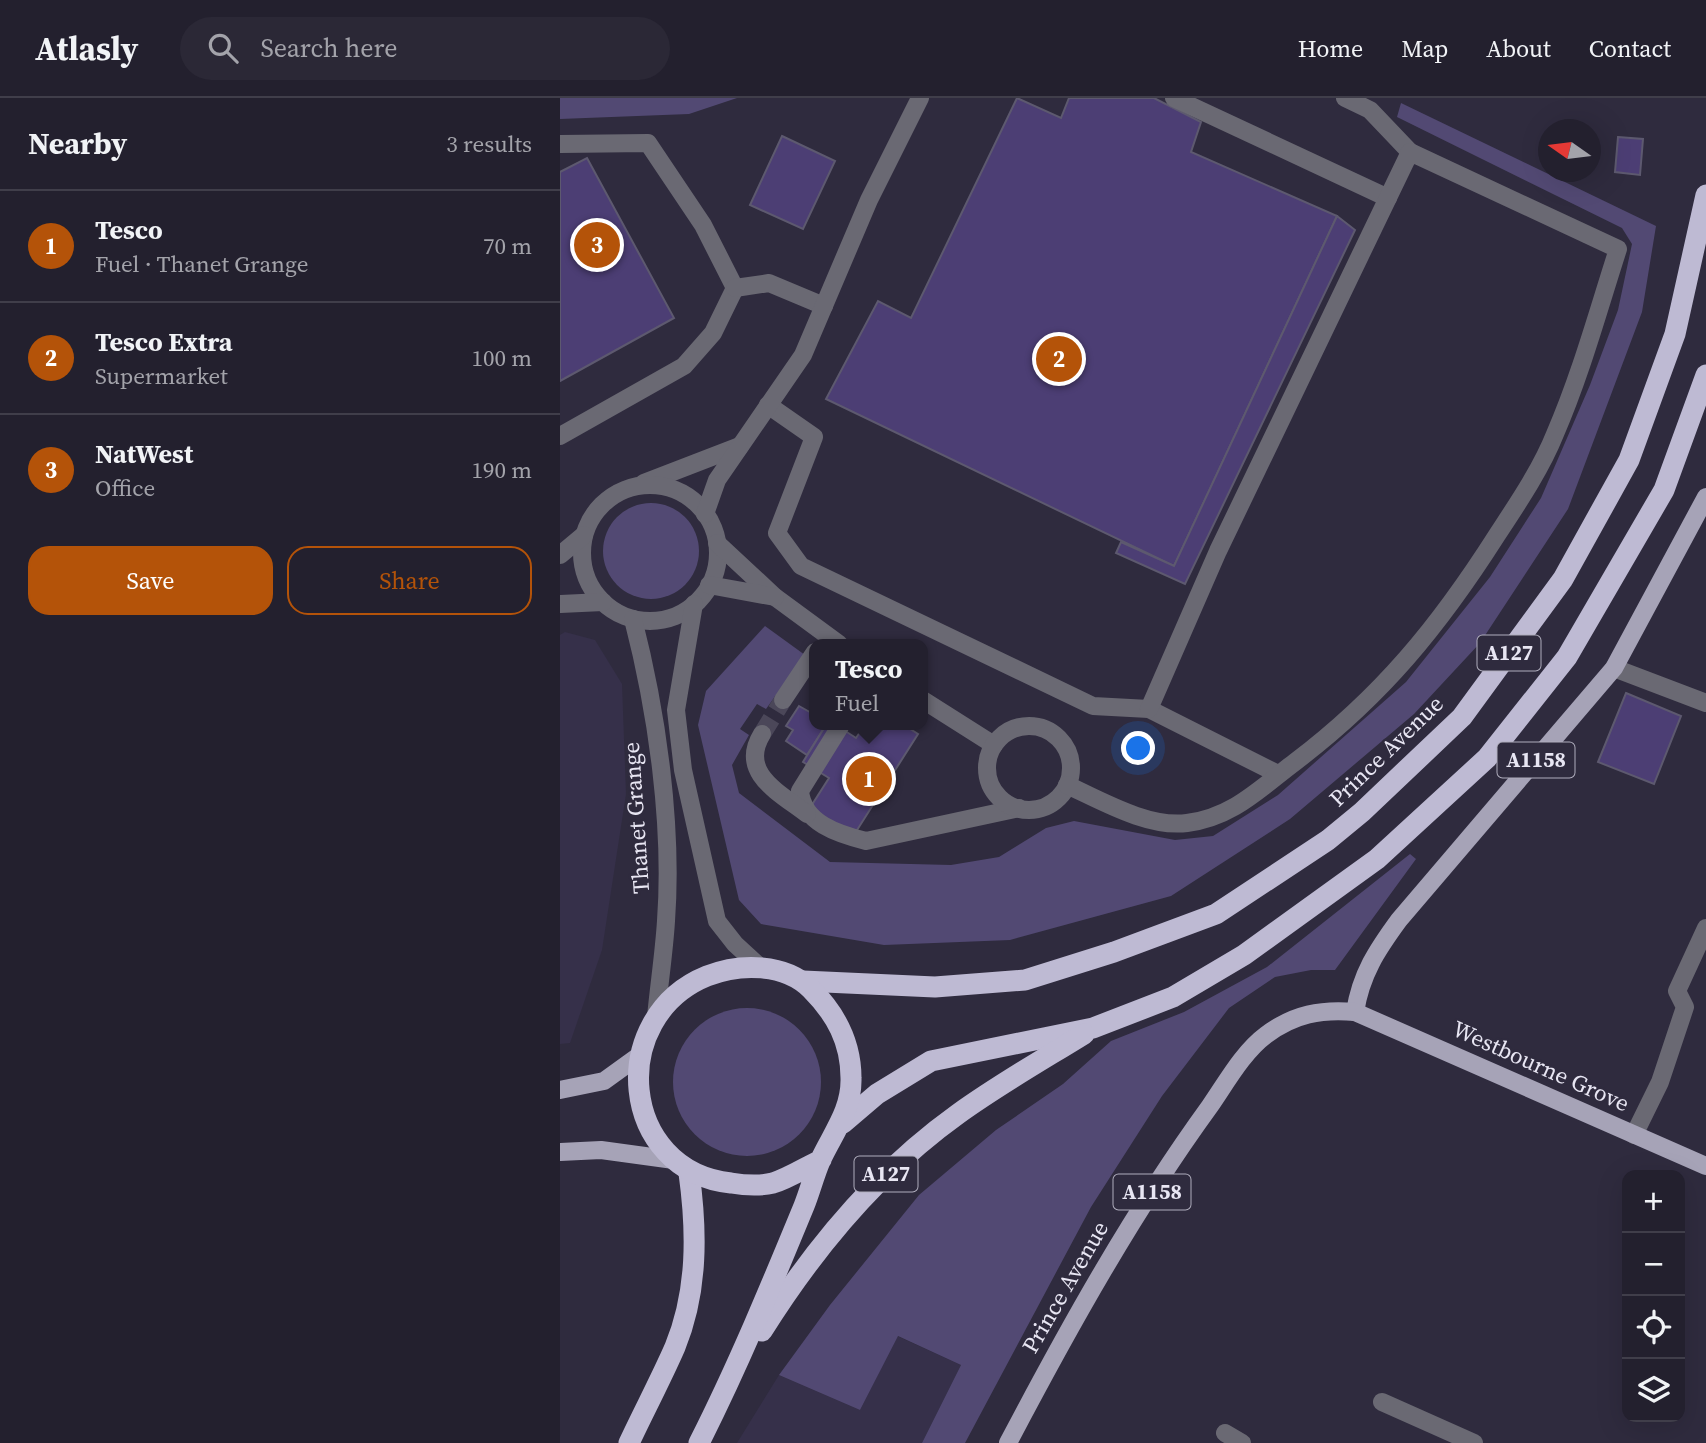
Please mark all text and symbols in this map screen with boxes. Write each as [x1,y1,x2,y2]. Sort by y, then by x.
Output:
search box [180,17,670,80]
text: Atlasly [35,26,138,71]
icon: search [204,29,242,67]
text: Search here [260,30,398,66]
text: Home [1298,32,1363,65]
text: Map [1401,32,1448,65]
text: About [1486,32,1551,65]
text: Contact [1589,32,1671,65]
north arrow [1538,119,1601,182]
text: Nearby [28,123,127,164]
text: 3 results [446,128,532,160]
text: Tesco [95,212,163,248]
pin: 3 [574,219,620,271]
text: 1 [45,230,57,262]
text: 70 m [483,230,532,262]
text: Fuel · Thanet Grange [95,248,308,280]
text: Tesco Extra [95,324,232,360]
pin: 2 [1036,333,1082,385]
text: 2 [45,342,57,374]
text: 100 m [471,342,532,374]
text: Supermarket [95,360,228,392]
text: NatWest [95,436,193,472]
text: 3 [45,454,57,486]
text: 190 m [471,454,532,486]
text: Office [95,472,155,504]
button: Save [28,546,273,615]
button: Share [287,546,532,615]
road number: A127 [1478,636,1541,670]
popup [809,639,928,730]
text: Tesco [835,651,902,687]
text: Fuel [835,687,879,719]
street label: Prince Avenue [1322,688,1450,814]
your location [1121,731,1155,765]
street label: Thanet Grange [615,741,657,895]
road number: A1158 [1497,742,1574,778]
pin: 1 [846,753,892,805]
street label: Westbourne Grove [1448,1013,1634,1119]
road number: A127 [854,1156,918,1192]
map controls [1622,1170,1685,1422]
button: + [1622,1170,1685,1233]
road number: A1158 [1114,1174,1190,1210]
street label: Prince Avenue [1014,1215,1116,1359]
button: − [1622,1233,1685,1296]
button: locate [1622,1296,1685,1359]
button: layers [1622,1359,1685,1422]

